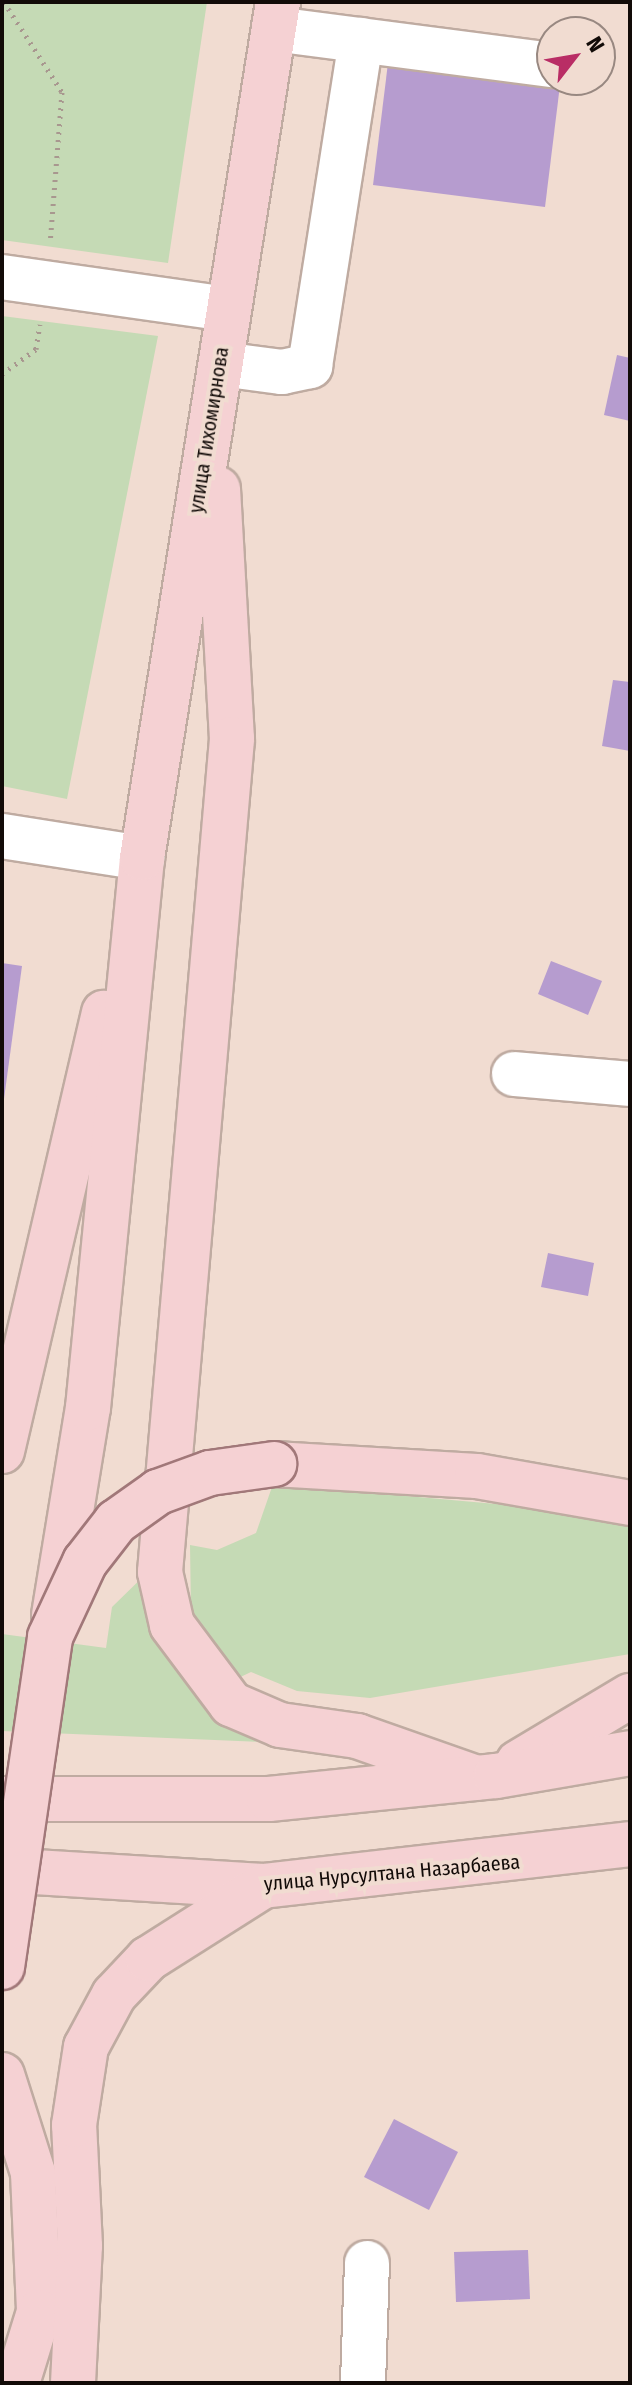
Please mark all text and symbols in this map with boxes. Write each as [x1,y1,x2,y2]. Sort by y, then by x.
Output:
north arrow [536,16,616,96]
text: N [580,32,610,57]
street label: улица Тихомирнова [184,345,234,515]
street label: улица Нурсултана Назарбаева [263,1850,521,1896]

